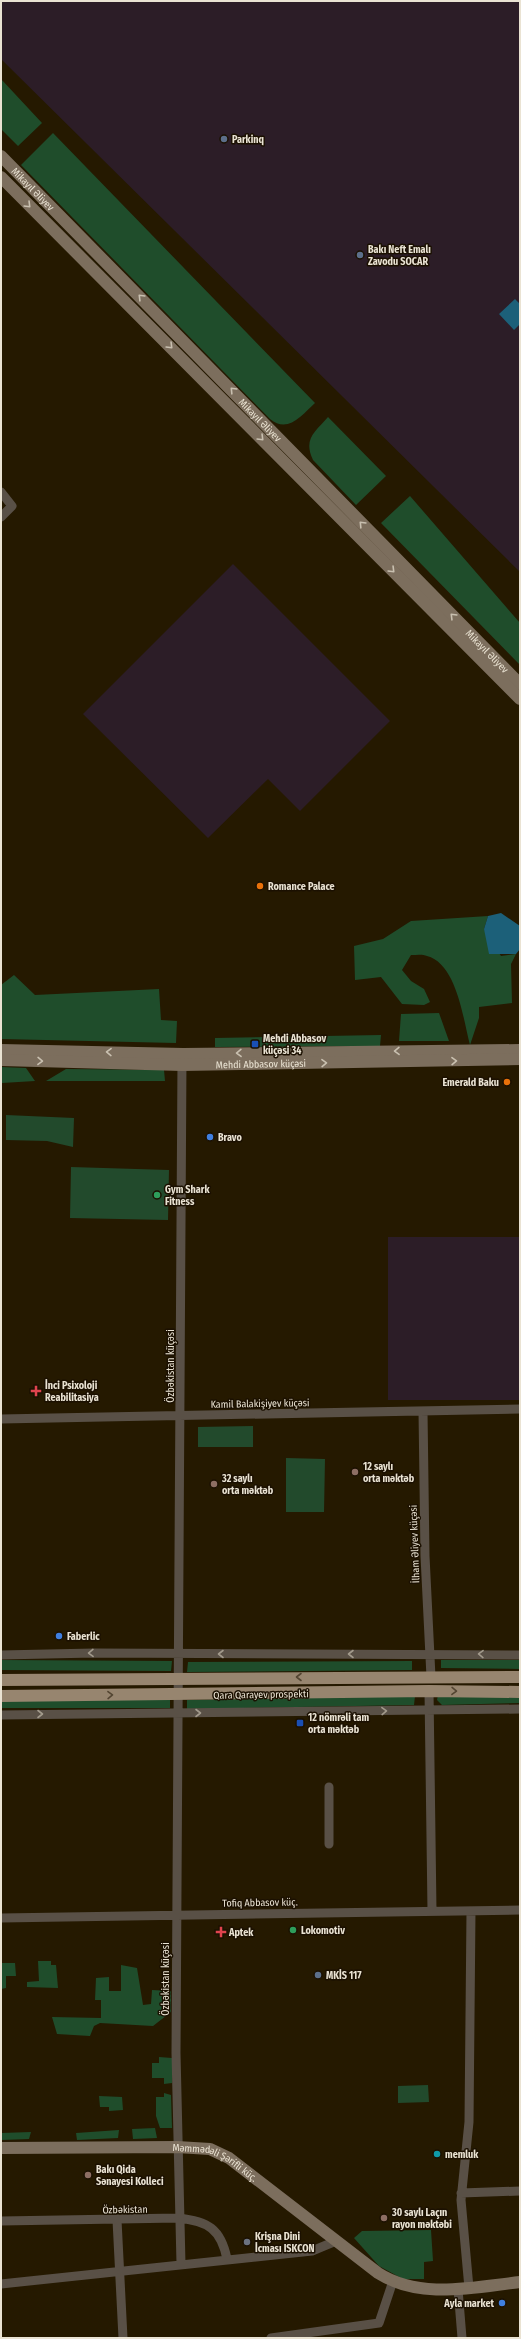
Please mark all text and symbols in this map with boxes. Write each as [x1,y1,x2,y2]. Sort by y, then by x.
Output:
marker: Parkinq [219,134,229,144]
place label: Parkinq [232,134,264,146]
street label: Mikayıl Əliyev [9,165,57,214]
one-way arrow [23,200,31,208]
place label: Bakı Neft Emalı Zavodu SOCAR [368,244,431,268]
marker: Bakı Neft Emalı Zavodu SOCAR [355,250,365,260]
one-way arrow [138,295,146,302]
one-way arrow [165,341,173,349]
one-way arrow [230,387,237,395]
street label: Mikayıl Əliyev [236,396,284,445]
one-way arrow [256,433,264,441]
one-way arrow [359,521,367,529]
one-way arrow [388,565,395,573]
one-way arrow [450,613,458,621]
street label: Mikayıl Əliyev [463,628,511,676]
marker: Romance Palace [255,881,265,891]
place label: Romance Palace [268,881,335,893]
place label: Mehdi Abbasov küçəsi 34 [263,1033,326,1057]
marker: Mehdi Abbasov küçəsi 34 [250,1039,260,1049]
one-way arrow [394,1047,400,1055]
one-way arrow [106,1048,112,1056]
one-way arrow [236,1049,242,1057]
one-way arrow [37,1057,43,1065]
one-way arrow [451,1057,457,1065]
street label: Mehdi Abbasov küçəsi [216,1058,306,1071]
one-way arrow [321,1059,327,1067]
place label: Emerald Baku [442,1077,499,1089]
marker: Emerald Baku [502,1077,512,1087]
marker: Bravo [205,1132,215,1142]
place label: Bravo [218,1132,242,1144]
place label: Gym Shark Fitness [165,1184,210,1208]
marker: Gym Shark Fitness [152,1190,162,1200]
street label: Özbəkistan küçəsi [164,1329,177,1403]
place label: İnci Psixoloji Reabilitasiya [45,1379,99,1404]
marker: İnci Psixoloji Reabilitasiya [30,1385,42,1397]
street label: Kamil Balakişiyev küçəsi [210,1397,310,1411]
place label: 12 saylı orta məktəb [363,1461,415,1485]
marker: 12 saylı orta məktəb [350,1467,360,1477]
place label: 32 saylı orta məktəb [221,1473,274,1497]
marker: 32 saylı orta məktəb [209,1479,219,1489]
street label: İlham Əliyev küçəsi [406,1505,422,1583]
marker: Faberlic [54,1631,64,1641]
place label: Faberlic [67,1631,100,1643]
one-way arrow [88,1649,94,1657]
one-way arrow [218,1650,224,1658]
one-way arrow [348,1650,354,1658]
one-way arrow [478,1650,484,1658]
one-way arrow [296,1673,302,1681]
one-way arrow [451,1687,457,1695]
street label: Qara Qarayev prospekti [213,1688,309,1702]
one-way arrow [107,1691,113,1699]
one-way arrow [381,1707,387,1716]
one-way arrow [195,1709,201,1717]
one-way arrow [37,1710,43,1718]
place label: 12 nömrəli tam orta məktəb [308,1712,369,1736]
marker: 12 nömrəli tam orta məktəb [295,1718,305,1728]
street label: Tofiq Abbasov küç. [222,1896,298,1910]
marker: Lokomotiv [288,1925,298,1935]
place label: Lokomotiv [301,1925,345,1937]
marker: Aptek [216,1927,226,1937]
place label: Aptek [228,1927,254,1939]
street label: Özbəkistan küçəsi [159,1942,172,2016]
place label: MKİS 117 [326,1969,362,1982]
marker: MKİS 117 [313,1970,323,1980]
street label: Məmmədəli Şərifli küç. [172,2142,259,2185]
marker: memluk [432,2149,442,2159]
place label: memluk [445,2149,479,2161]
place label: Bakı Qida Sənayesi Kolleci [96,2164,164,2188]
marker: Bakı Qida Sənayesi Kolleci [83,2170,93,2180]
street label: Özbəkistan [102,2203,148,2216]
place label: 30 saylı Laçın rayon məktəbi [391,2207,452,2231]
marker: 30 saylı Laçın rayon məktəbi [379,2213,389,2223]
place label: Krişna Dini İcması ISKCON [255,2231,315,2255]
marker: Krişna Dini İcması ISKCON [242,2237,252,2247]
place label: Ayla market [443,2298,494,2310]
marker: Ayla market [497,2298,507,2308]

